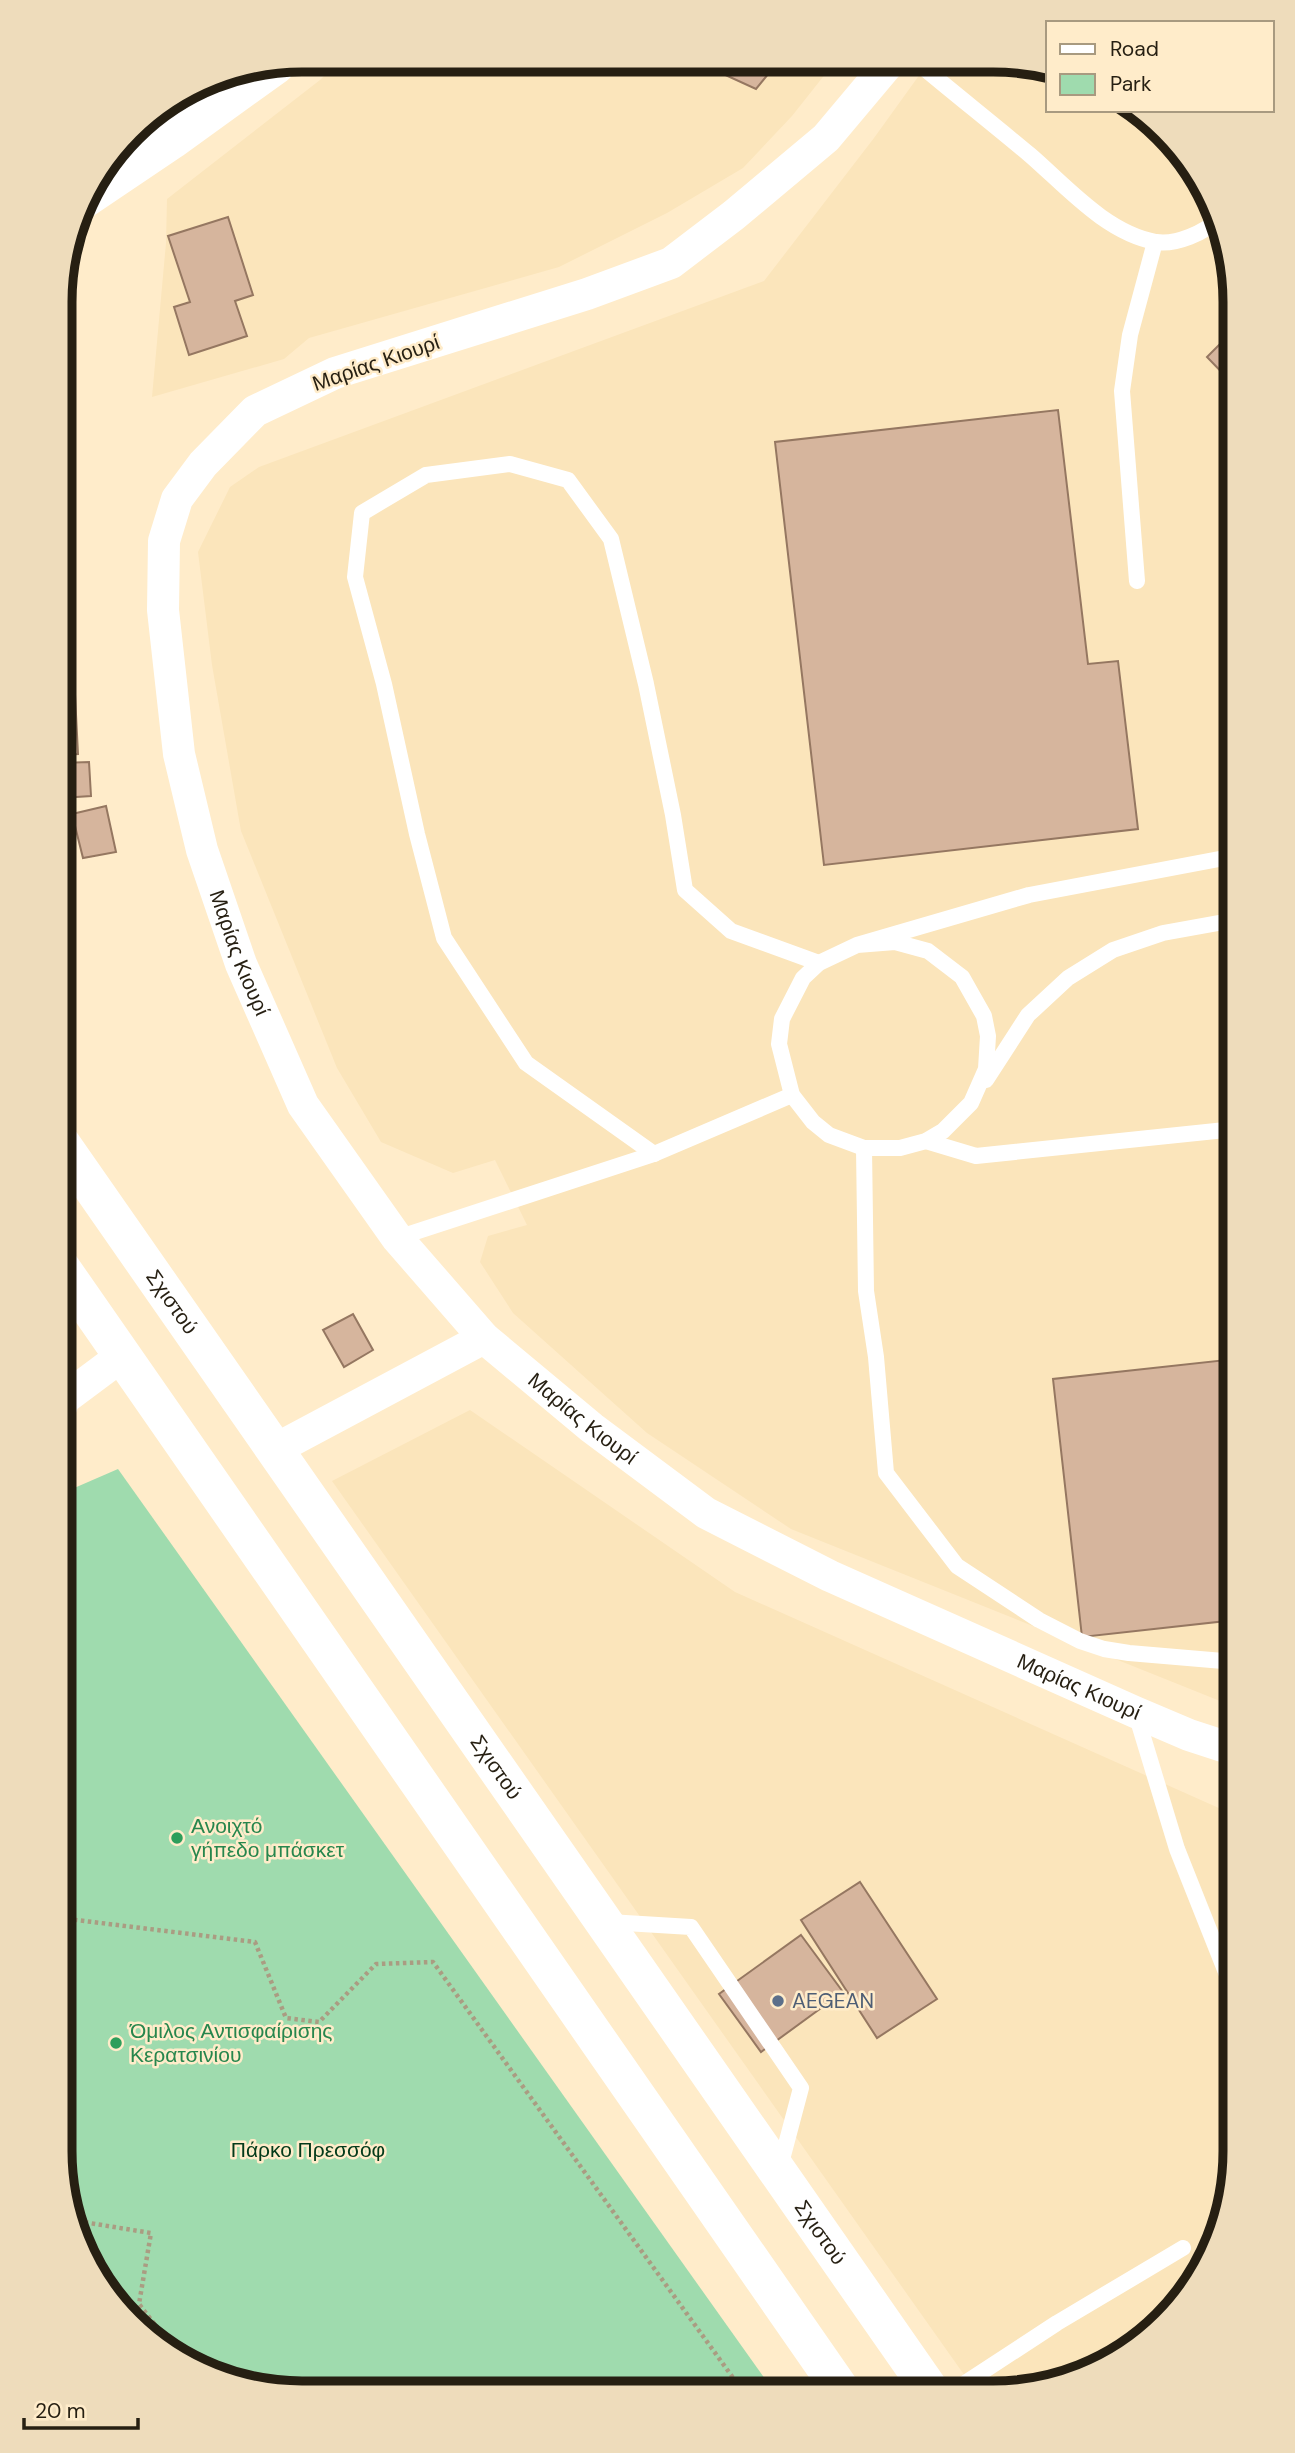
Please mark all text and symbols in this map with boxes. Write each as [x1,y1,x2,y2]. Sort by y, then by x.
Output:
legend [1046,21,1274,112]
text: Road [1110,35,1159,63]
text: Park [1110,70,1152,98]
street label: Μαρίας Κιουρί [309,328,444,398]
street label: Μαρίας Κιουρί [203,886,276,1020]
street label: Σχιστού [140,1264,204,1340]
street label: Μαρίας Κιουρί [522,1366,643,1471]
street label: Μαρίας Κιουρί [1013,1647,1145,1727]
street label: Σχιστού [464,1729,528,1805]
place label: Ανοιχτό γήπεδο μπάσκετ [191,1812,345,1864]
marker: Ανοιχτό γήπεδο μπάσκετ [169,1830,185,1846]
place label: AEGEAN [792,1987,874,2015]
marker: AEGEAN [770,1993,786,2009]
place label: Όμιλος Αντισφαίρισης Κερατσινίου [129,2017,332,2069]
marker: Όμιλος Αντισφαίρισης Κερατσινίου [108,2035,124,2051]
park label: Πάρκο Πρεσσόφ [231,2136,385,2164]
street label: Σχιστού [788,2195,853,2270]
scale bar [24,2386,138,2430]
text: 20 m [35,2397,86,2425]

